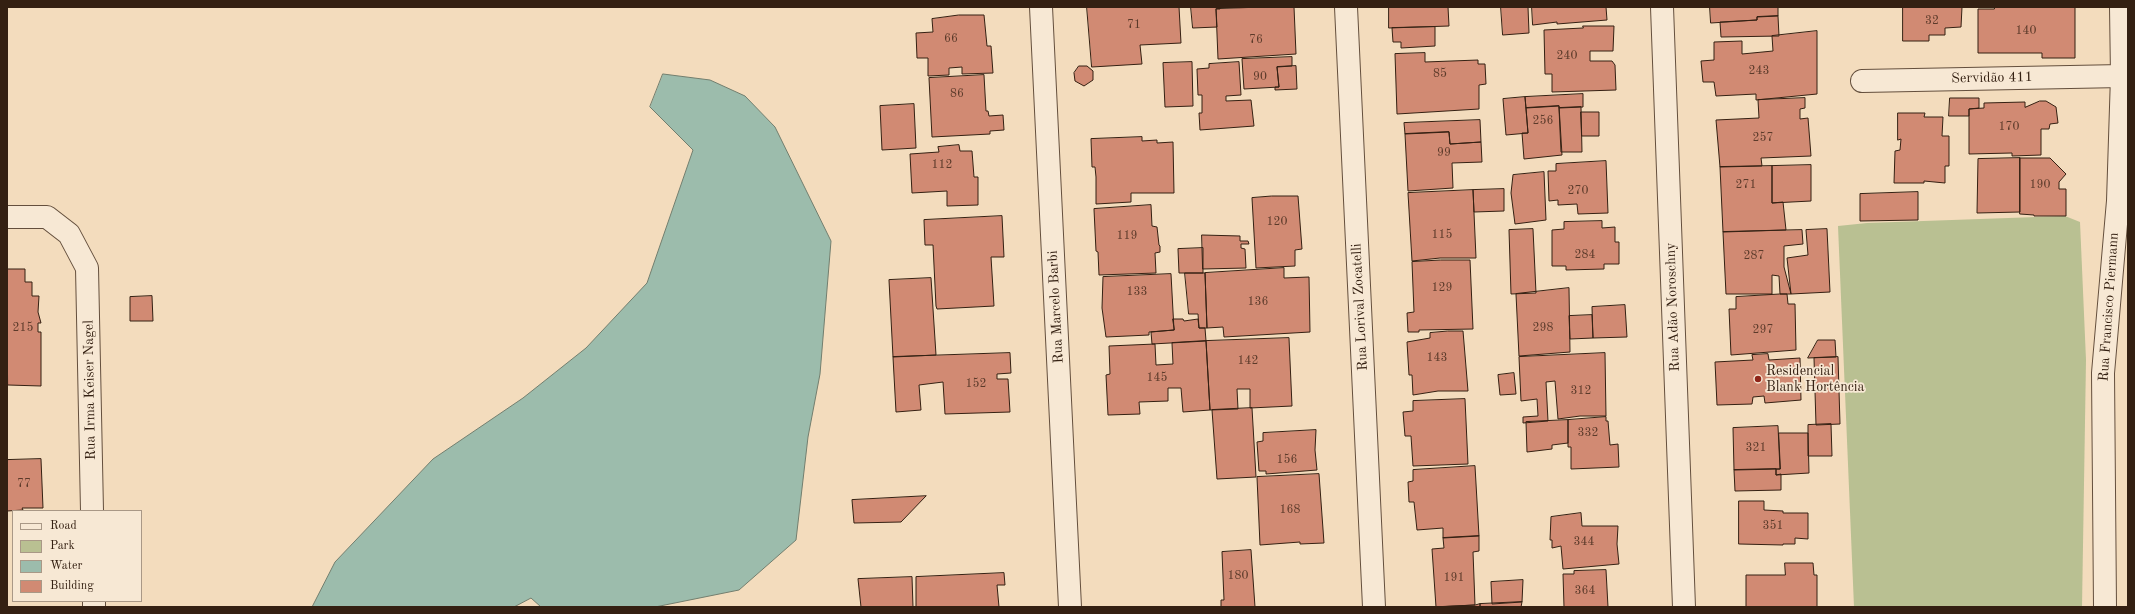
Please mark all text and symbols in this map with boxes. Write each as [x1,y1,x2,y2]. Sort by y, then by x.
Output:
house number: 32 [1925,14,1939,28]
house number: 71 [1127,18,1141,32]
house number: 140 [2016,24,2036,38]
house number: 66 [944,32,958,46]
house number: 76 [1249,33,1263,47]
house number: 240 [1557,49,1577,63]
house number: 243 [1749,64,1769,78]
house number: 85 [1433,67,1447,81]
street label: Servidão 411 [1951,69,2033,87]
house number: 90 [1253,70,1267,84]
house number: 86 [950,87,964,101]
house number: 256 [1533,114,1553,128]
house number: 170 [1999,120,2019,134]
house number: 257 [1753,131,1773,145]
house number: 99 [1437,146,1451,160]
house number: 112 [932,158,952,172]
house number: 271 [1736,178,1756,192]
house number: 190 [2030,178,2050,192]
house number: 270 [1568,184,1588,198]
house number: 120 [1267,215,1287,229]
house number: 115 [1432,228,1452,242]
house number: 119 [1117,229,1137,243]
street label: Rua Francisco Piermann [2095,232,2123,382]
street label: Rua Adão Noroschny [1662,242,1684,372]
street label: Rua Lorival Zocatelli [1348,243,1372,371]
house number: 284 [1575,248,1595,262]
house number: 287 [1744,249,1764,263]
street label: Rua Marcelo Barbi [1045,250,1067,364]
house number: 129 [1432,281,1452,295]
house number: 133 [1127,285,1147,299]
house number: 136 [1248,295,1268,309]
street label: Rua Irma Keiser Nagel [80,320,100,460]
house number: 215 [13,321,33,335]
house number: 298 [1533,321,1553,335]
house number: 297 [1753,323,1773,337]
house number: 143 [1427,351,1447,365]
house number: 142 [1238,354,1258,368]
place label: Residencial Blank Hortência [1766,363,1865,396]
house number: 145 [1147,371,1167,385]
marker: Residencial Blank Hortência [1753,374,1763,384]
house number: 152 [966,377,986,391]
house number: 312 [1571,384,1591,398]
house number: 332 [1578,426,1598,440]
house number: 321 [1746,441,1766,455]
house number: 156 [1277,453,1297,467]
house number: 77 [17,477,31,491]
house number: 168 [1280,503,1300,517]
legend [12,510,142,602]
house number: 351 [1763,519,1783,533]
text: Road [50,520,77,532]
house number: 344 [1574,535,1594,549]
text: Park [50,540,75,552]
text: Water [50,560,82,572]
house number: 180 [1228,569,1248,583]
house number: 191 [1444,571,1464,585]
text: Building [50,580,94,592]
house number: 364 [1575,584,1595,598]

